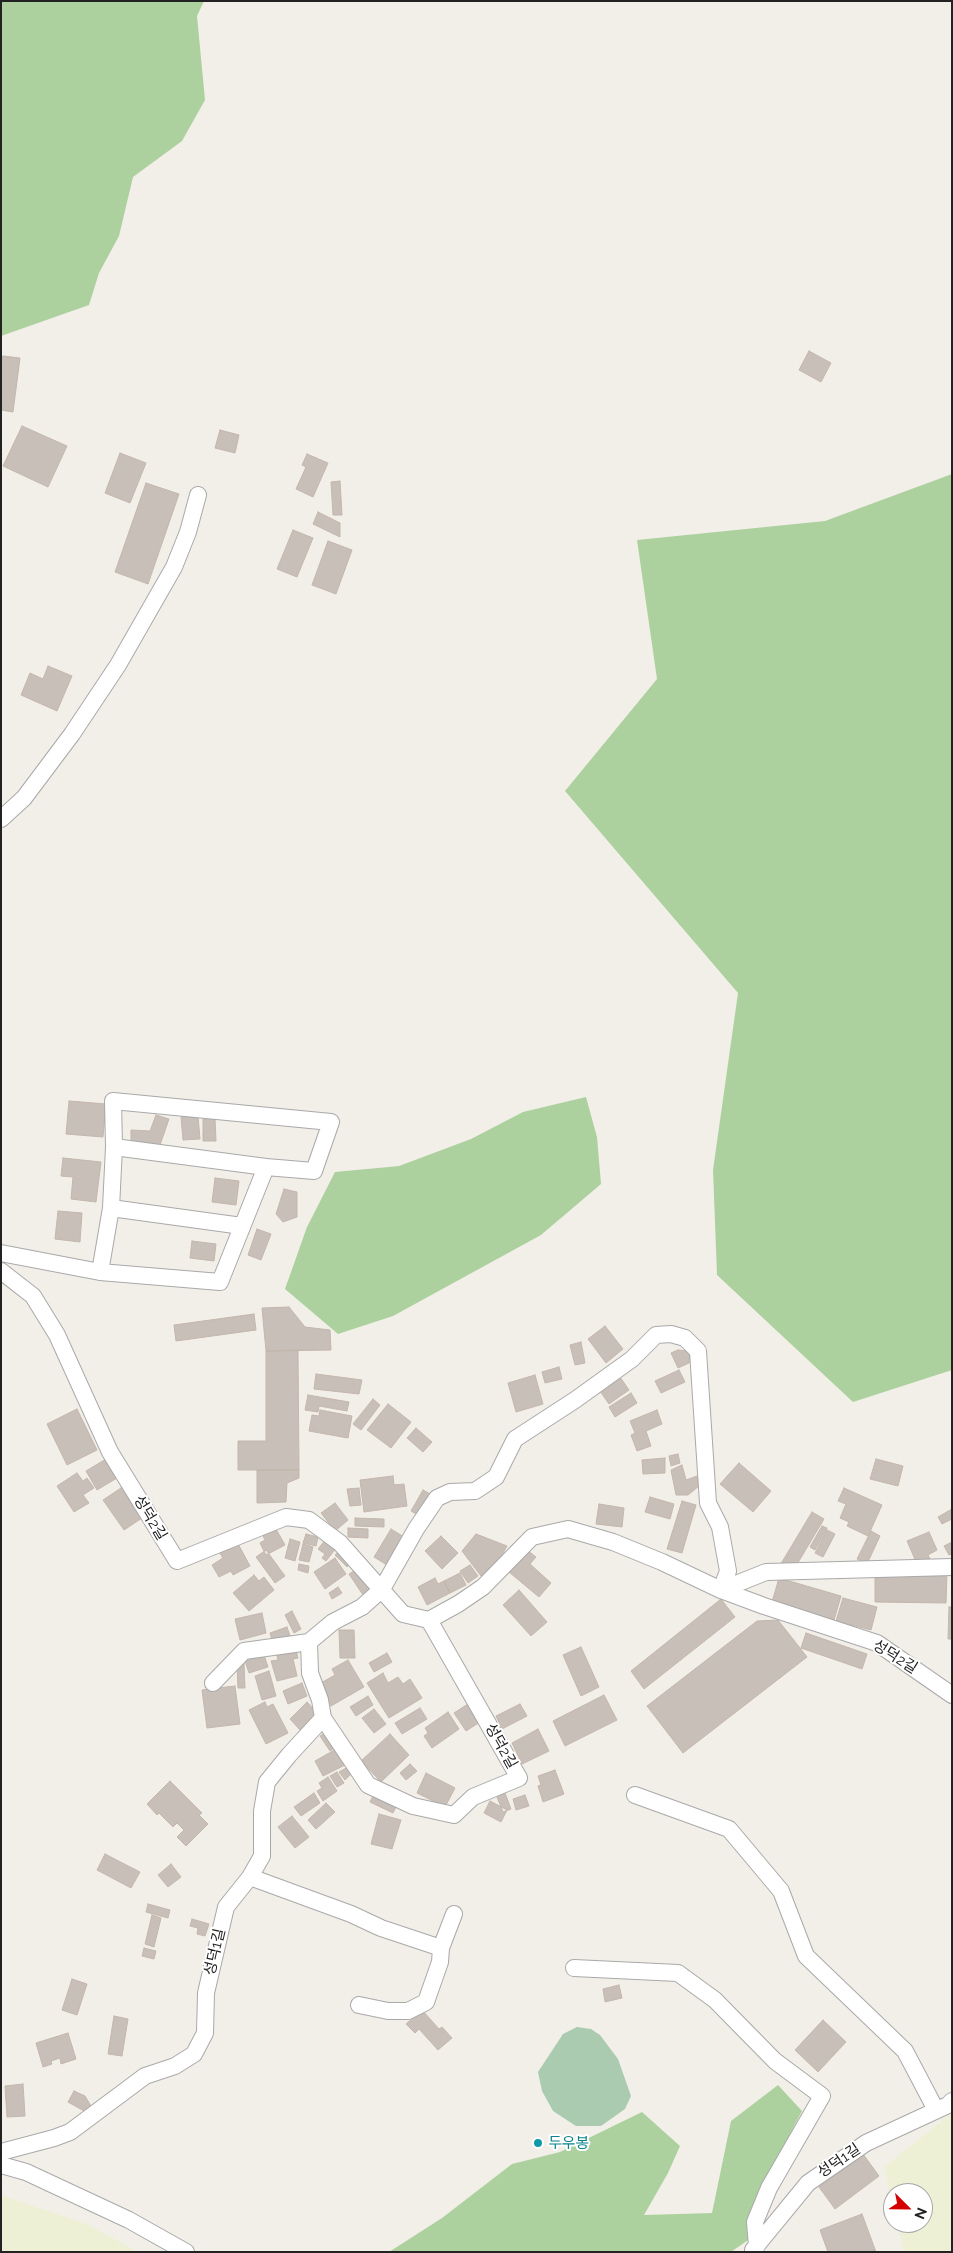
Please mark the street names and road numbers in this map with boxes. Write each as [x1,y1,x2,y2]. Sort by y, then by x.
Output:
street label: 성덕2길 [130,1492,170,1544]
street label: 성덕2길 [869,1636,921,1678]
street label: 성덕2길 [481,1720,521,1772]
street label: 성덕1길 [201,1927,229,1977]
street label: 성덕1길 [814,2140,864,2182]

